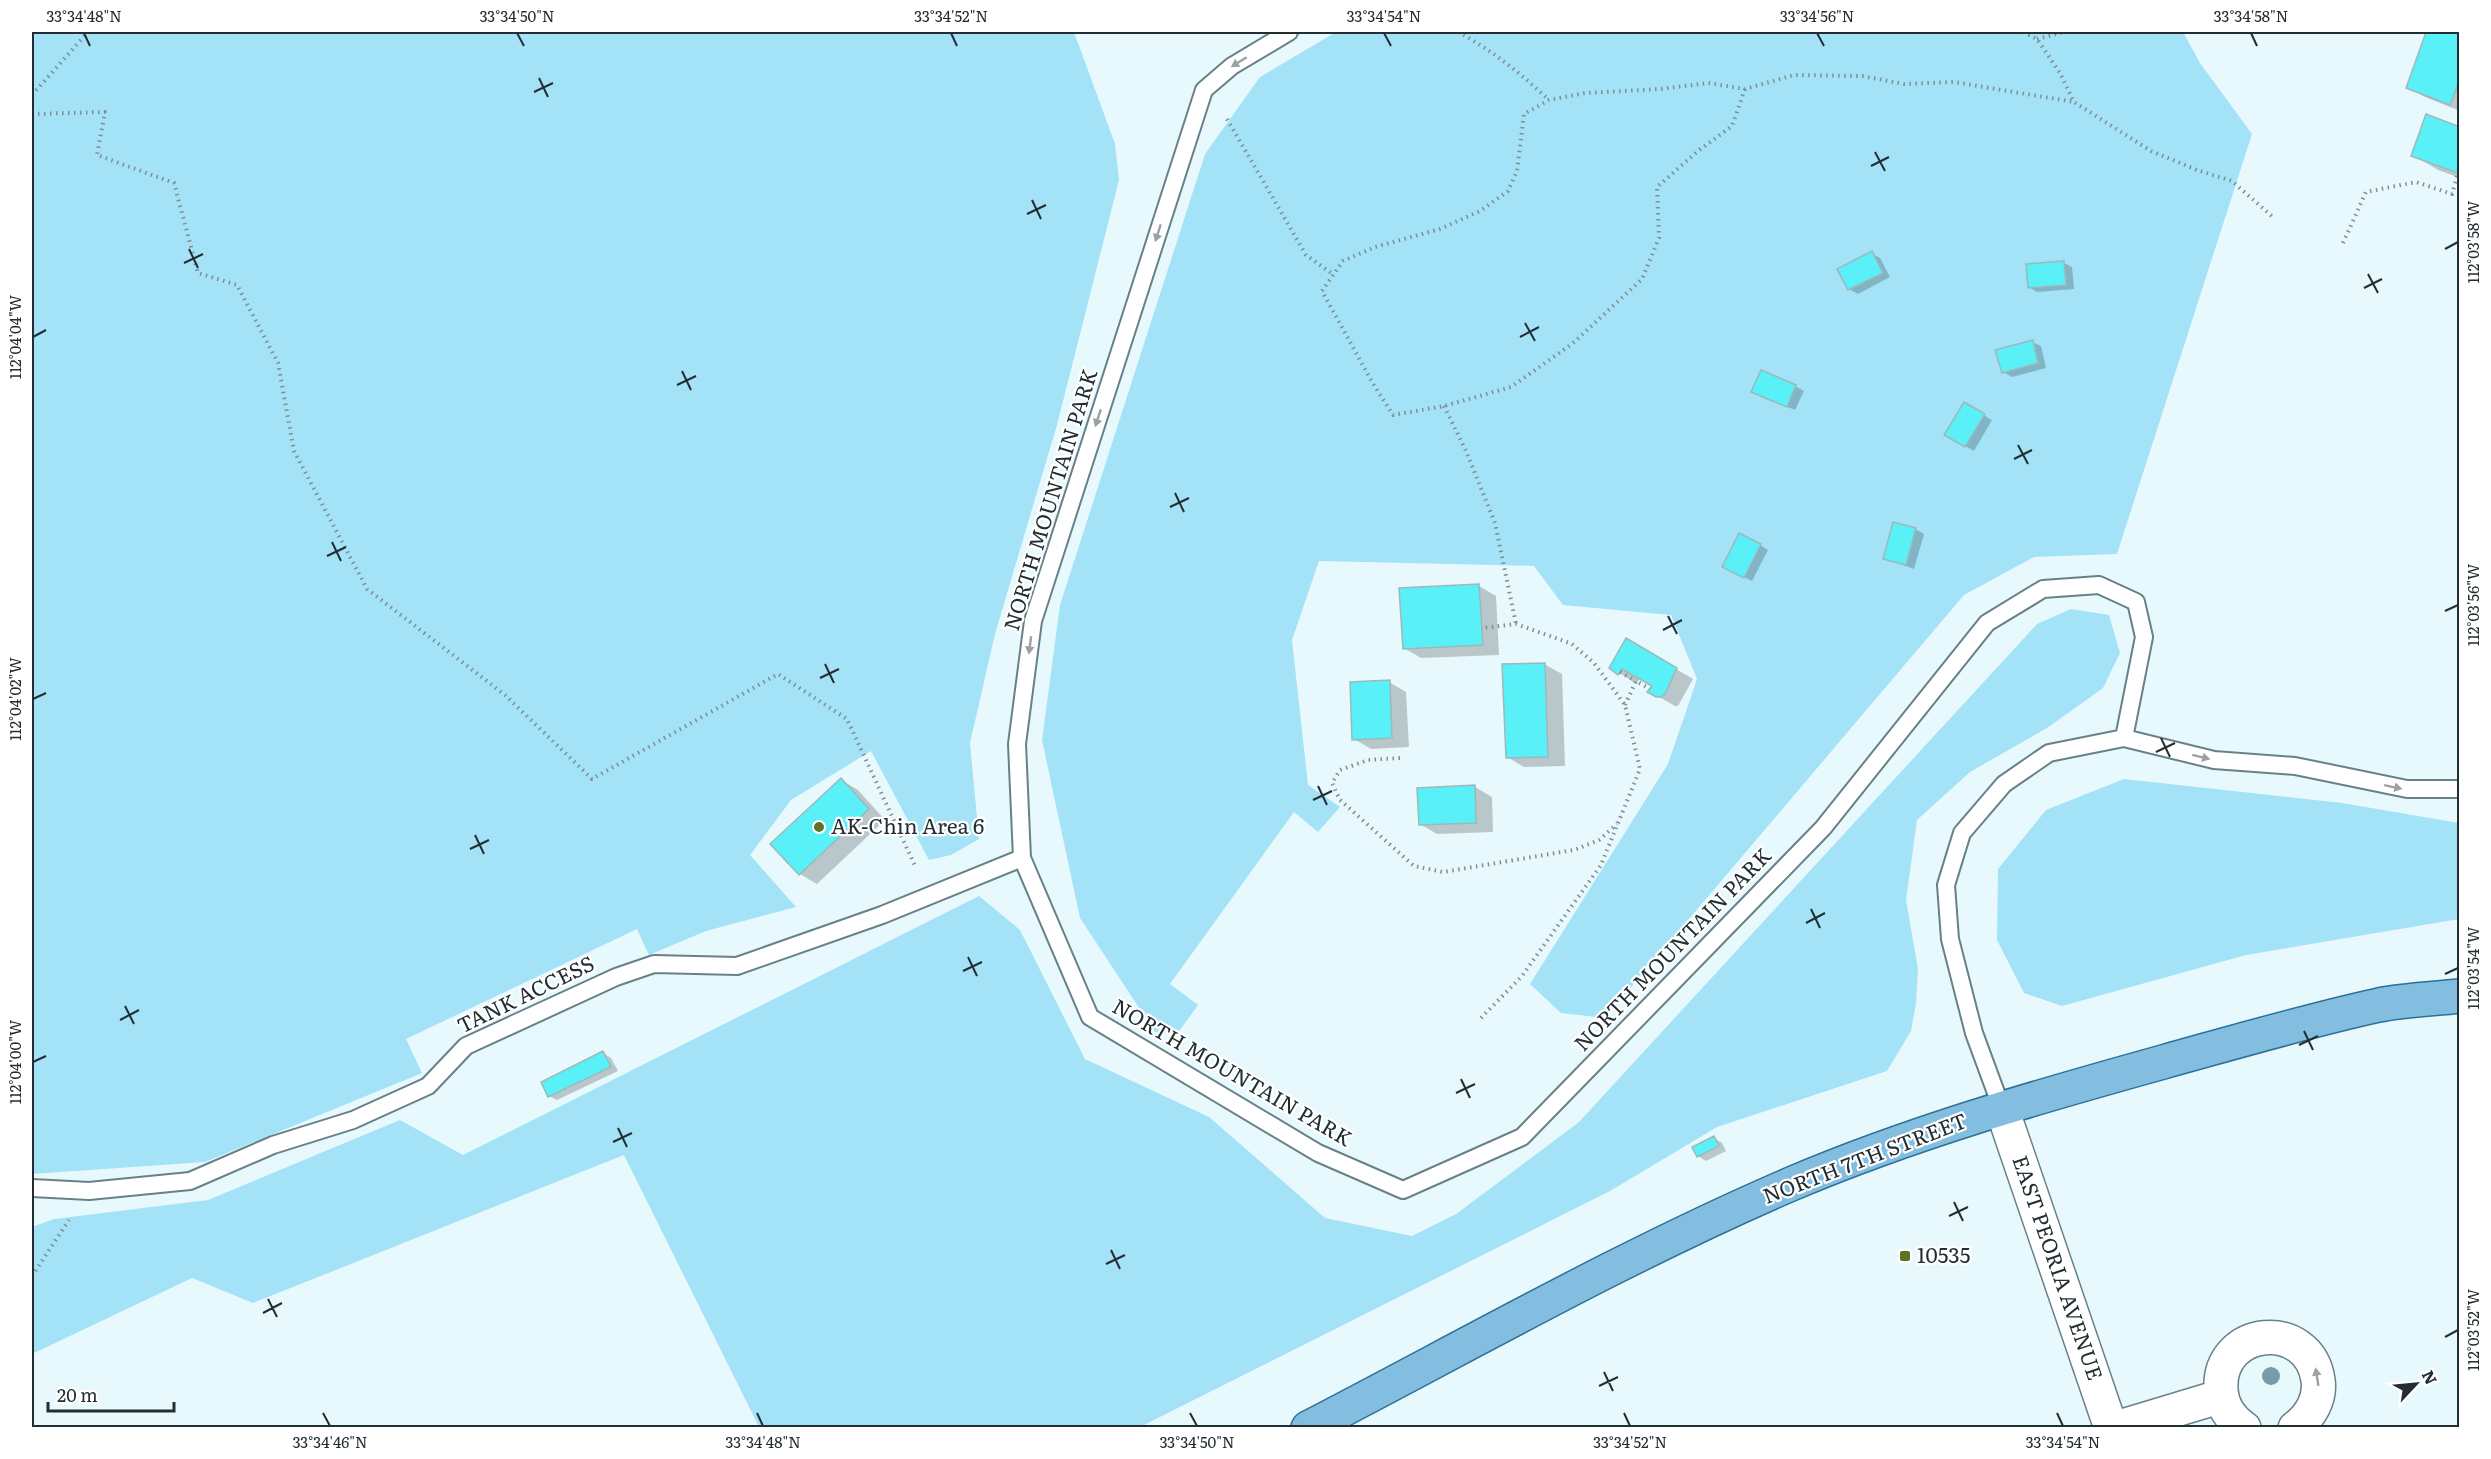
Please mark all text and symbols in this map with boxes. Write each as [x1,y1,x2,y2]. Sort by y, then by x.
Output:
text: 33°34'48"N [46,4,122,27]
text: 33°34'50"N [479,4,555,27]
text: 33°34'52"N [914,4,988,27]
text: 33°34'54"N [1347,4,1421,27]
text: 33°34'56"N [1780,4,1854,27]
text: 33°34'58"N [2214,4,2288,27]
one-way arrow [1231,56,1247,67]
text: 112°03'58"W [2461,200,2484,283]
one-way arrow [1153,224,1162,242]
text: 112°04'04"W [3,294,26,379]
street label: NORTH MOUNTAIN PARK [994,364,1103,634]
one-way arrow [1093,409,1103,427]
text: 112°03'56"W [2461,563,2484,646]
one-way arrow [1025,635,1035,654]
text: 112°04'02"W [3,657,26,741]
one-way arrow [2192,752,2210,762]
one-way arrow [2384,782,2403,792]
place label: AK-Chin Area 6 [831,809,984,840]
marker: AK-Chin Area 6 [812,820,826,834]
street label: NORTH MOUNTAIN PARK [1565,839,1777,1057]
text: 112°03'54"W [2461,926,2484,1009]
street label: TANK ACCESS [451,946,599,1039]
street label: NORTH MOUNTAIN PARK [1108,989,1359,1152]
text: 112°04'00"W [3,1019,26,1104]
street label: NORTH 7TH STREET [1757,1103,1971,1210]
street label: EAST PEORIA AVENUE [2006,1151,2112,1384]
place label: 10535 [1917,1238,1970,1269]
marker: 10535 [1898,1249,1912,1263]
text: 112°03'52"W [2461,1288,2484,1371]
north arrow [2386,1354,2446,1414]
text: N [2417,1366,2444,1388]
one-way arrow [2312,1368,2321,1387]
scale bar [48,1375,174,1413]
text: 20 m [57,1381,98,1408]
text: 33°34'46"N [292,1430,368,1453]
text: 33°34'48"N [725,1430,801,1453]
text: 33°34'50"N [1159,1430,1235,1453]
text: 33°34'52"N [1593,1430,1667,1453]
text: 33°34'54"N [2026,1430,2100,1453]

